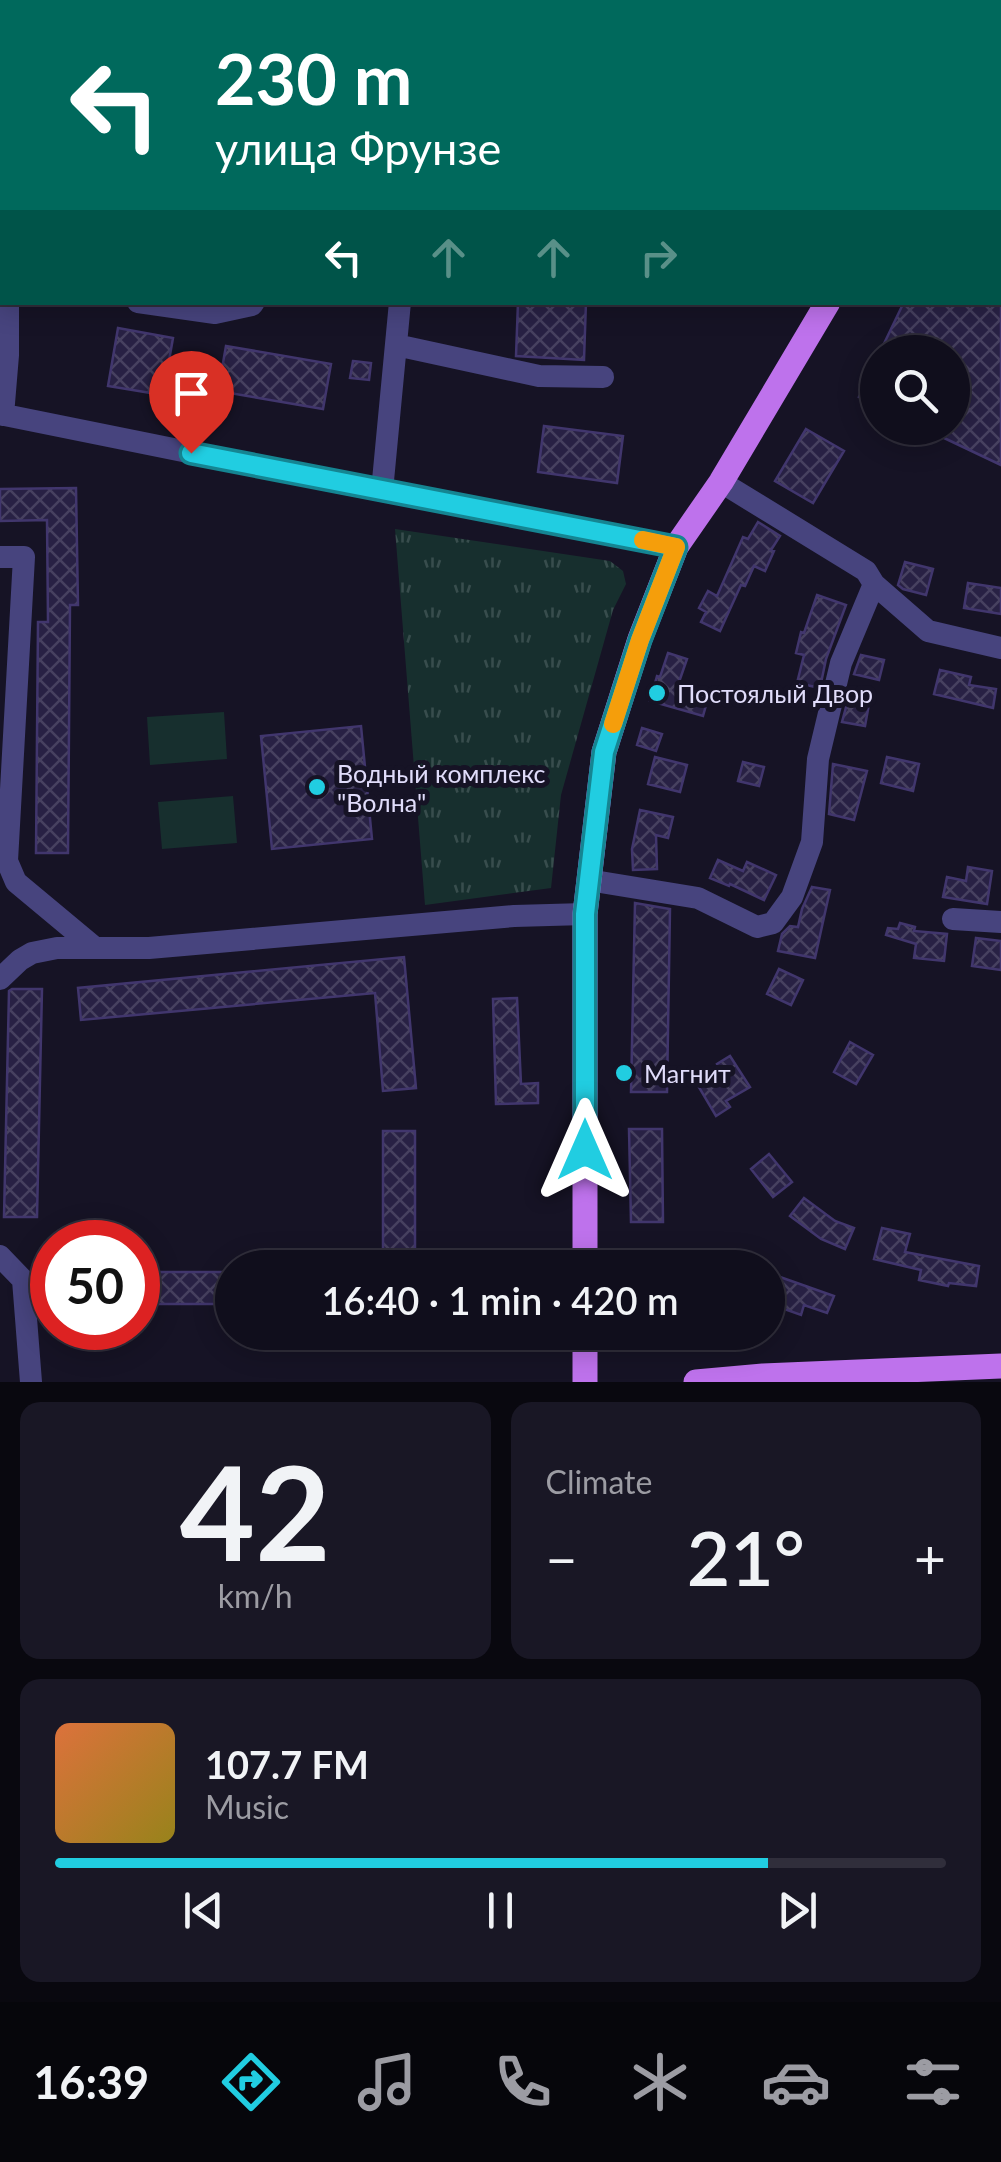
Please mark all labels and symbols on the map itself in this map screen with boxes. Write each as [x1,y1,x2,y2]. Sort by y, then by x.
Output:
pin [149,351,234,454]
place label: Постоялый Двор [677,678,873,708]
marker: Постоялый Двор [646,682,668,704]
place label: Водный комплекс "Волна" [337,758,546,817]
marker: Водный комплекс "Волна" [306,776,328,798]
place label: Магнит [644,1058,731,1088]
marker: Магнит [613,1062,635,1084]
position arrow [533,1098,637,1202]
speed limit sign: 50 [30,1220,160,1350]

